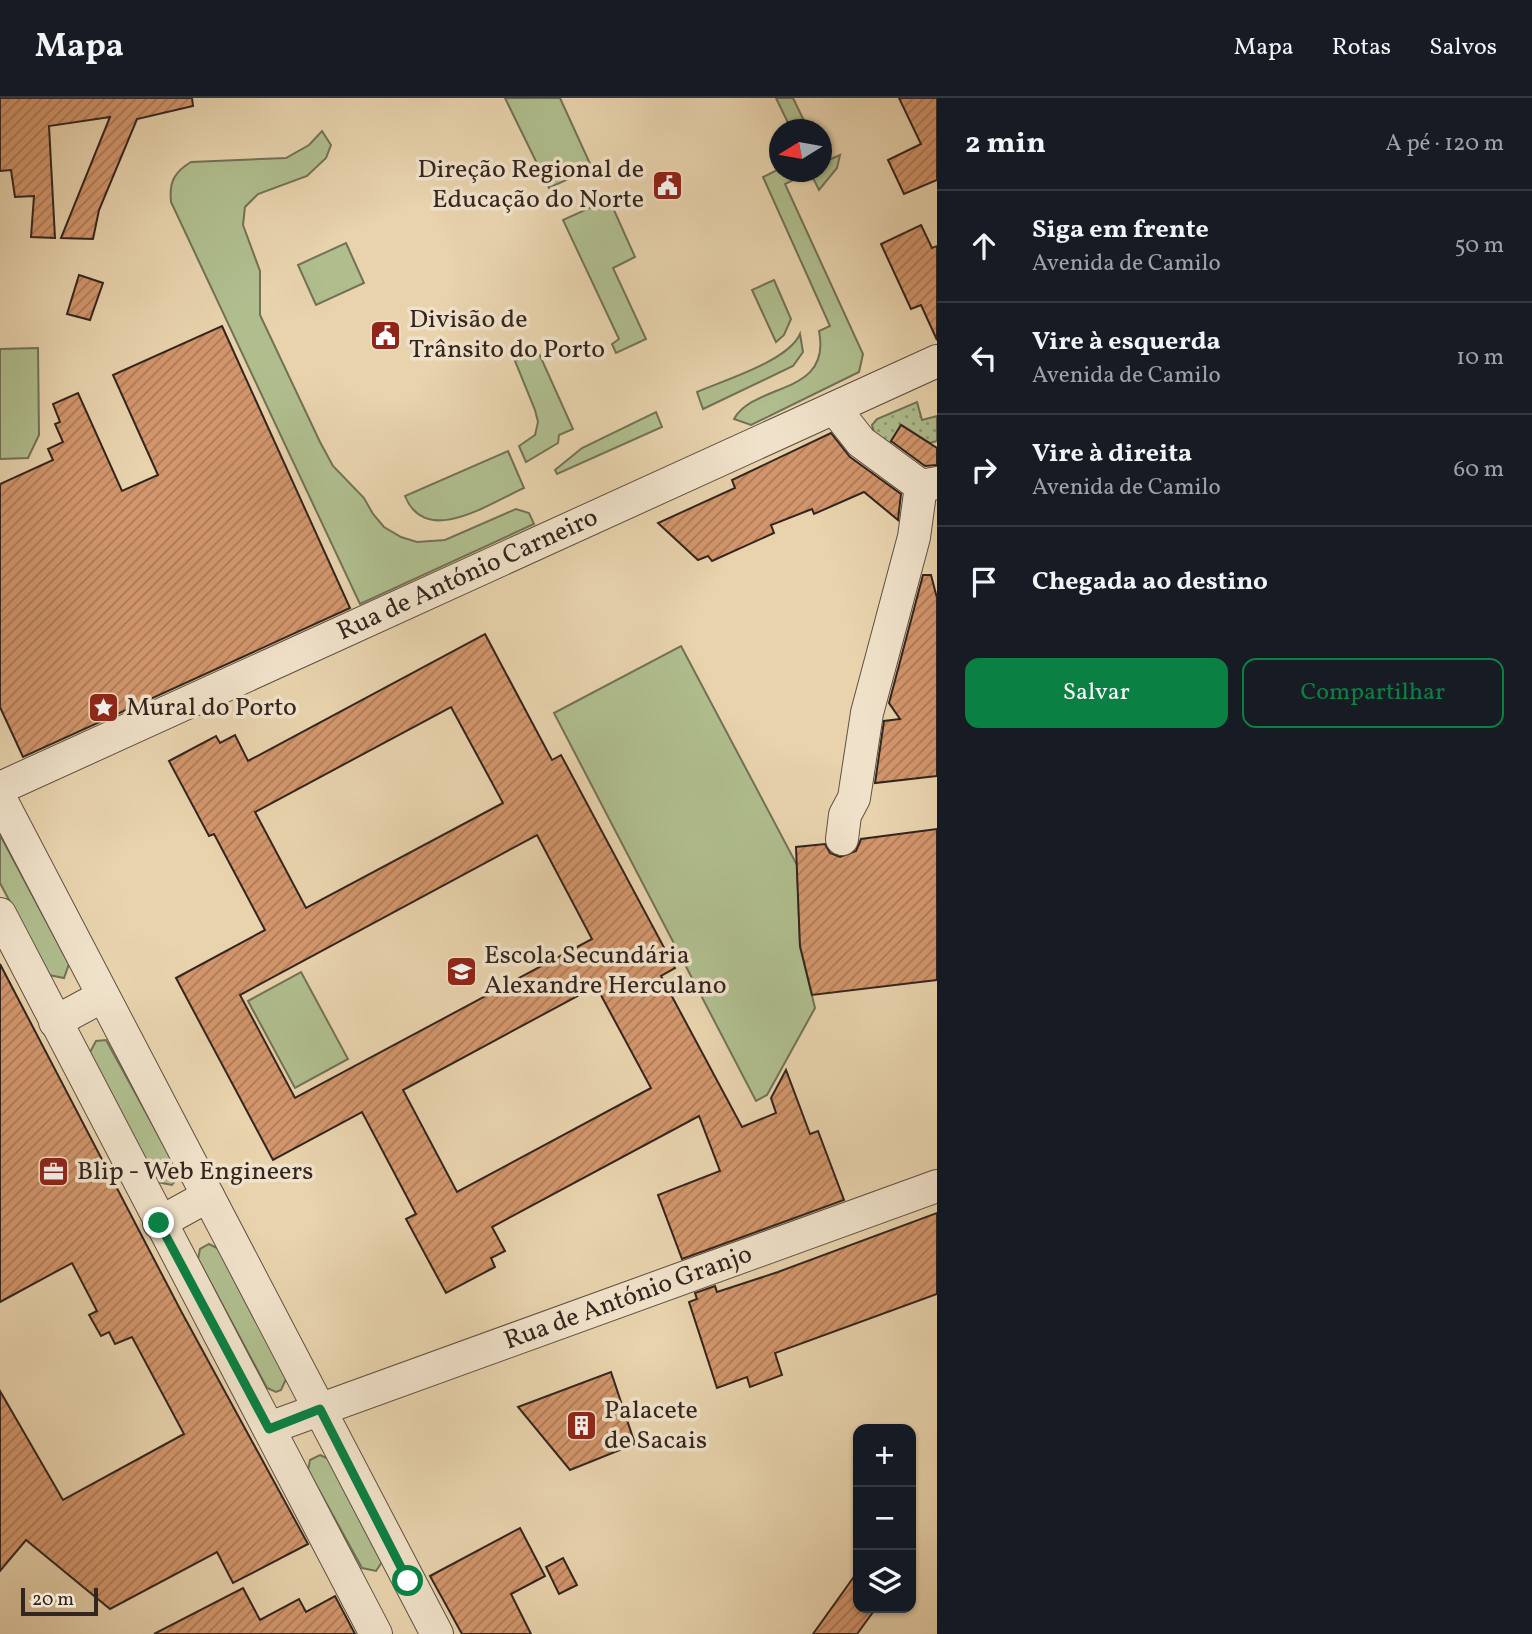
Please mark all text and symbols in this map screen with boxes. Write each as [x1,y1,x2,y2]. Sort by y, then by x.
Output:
text: Mapa [35,25,124,71]
text: Mapa [1234,31,1294,65]
text: Rotas [1332,31,1391,65]
text: Salvos [1429,31,1497,65]
north arrow [769,119,832,182]
text: 2 min [965,123,1046,165]
text: A pé · 120 m [1386,128,1504,160]
place label: Direção Regional de Educação do Norte [417,152,644,218]
public building icon: Direção Regional de Educação do Norte [650,168,684,202]
text: Siga em frente [1032,212,1209,248]
icon: ahead [965,227,1003,265]
text: 50 m [1455,230,1504,262]
text: Avenida de Camilo [1032,248,1221,280]
place label: Divisão de Trânsito do Porto [409,302,605,368]
public building icon: Divisão de Trânsito do Porto [369,318,403,352]
text: Vire à esquerda [1032,324,1221,360]
icon: left [965,339,1003,377]
text: 10 m [1456,342,1504,374]
text: Avenida de Camilo [1032,360,1221,392]
text: Vire à direita [1032,436,1192,472]
icon: right [965,451,1003,489]
text: 60 m [1454,454,1504,486]
text: Avenida de Camilo [1032,472,1221,504]
street label: Rua de António Carneiro [331,500,604,650]
icon: arrive [965,563,1003,601]
text: Chegada ao destino [1032,564,1268,600]
button: Salvar [965,658,1228,728]
button: Compartilhar [1242,658,1504,728]
place label: Mural do Porto [126,690,297,726]
place icon: Mural do Porto [86,691,120,725]
place label: Escola Secundária Alexandre Herculano [484,938,727,1004]
school or university icon: Escola Secundária Alexandre Herculano [444,954,478,988]
place label: Blip - Web Engineers [77,1154,313,1190]
office icon: Blip - Web Engineers [37,1155,71,1189]
route end [143,1207,174,1238]
street label: Rua de António Granjo [499,1236,757,1359]
place label: Palacete de Sacais [604,1393,707,1459]
building icon: Palacete de Sacais [564,1409,598,1443]
map controls [853,1424,916,1613]
button: + [853,1424,916,1487]
button: − [853,1487,916,1550]
button: layers [853,1550,916,1613]
route start [392,1565,423,1596]
scale bar [21,1585,98,1617]
text: 20 m [32,1587,74,1613]

